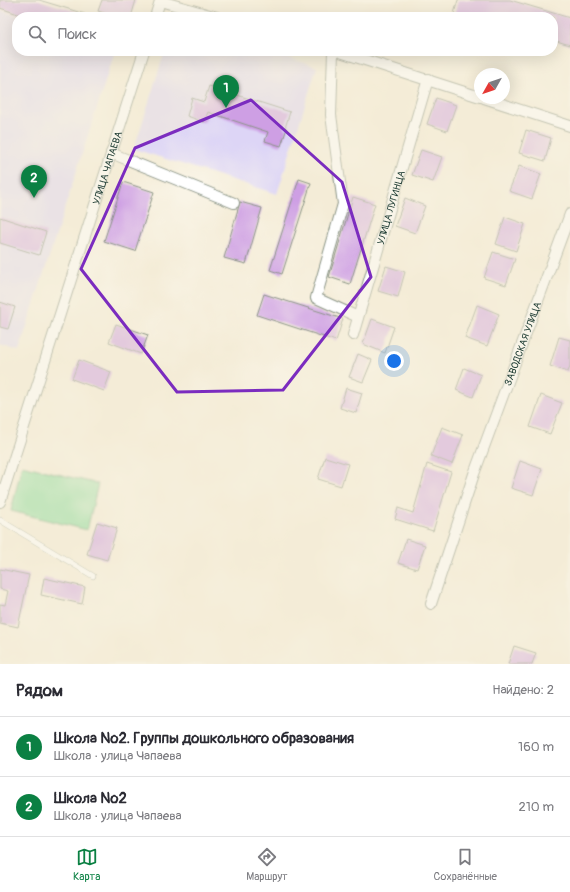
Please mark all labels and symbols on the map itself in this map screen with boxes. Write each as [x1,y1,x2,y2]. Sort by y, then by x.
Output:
north arrow [474,68,510,104]
pin: 1 [213,75,239,108]
street label: УЛИЦА ЧАПАЕВА [90,129,125,206]
pin: 2 [21,165,47,198]
street label: УЛИЦА ЛУГИНЦА [375,169,408,246]
street label: ЗАВОДСКАЯ УЛИЦА [502,300,544,387]
your location [384,351,404,371]

